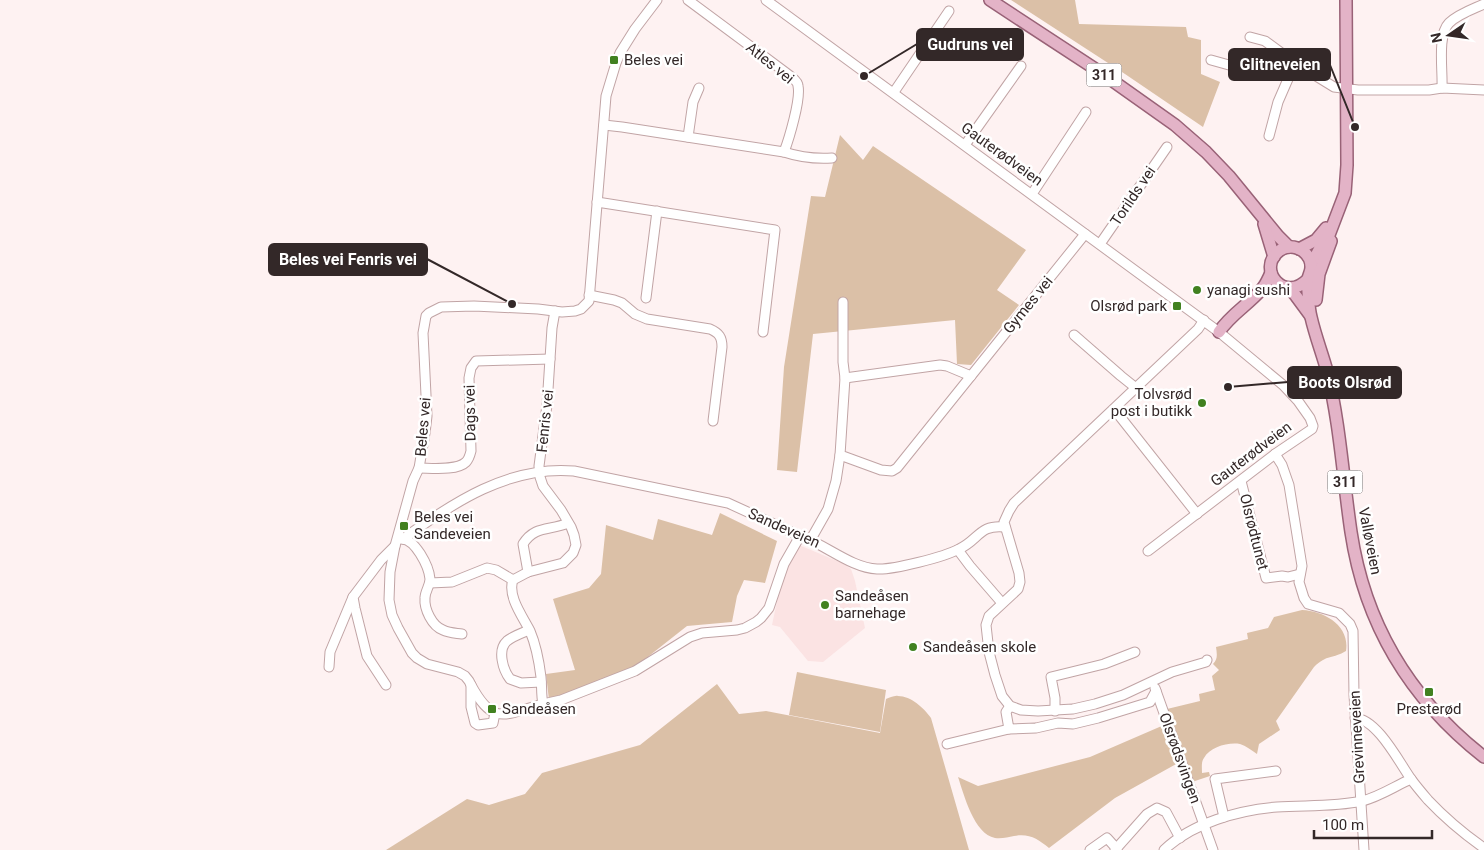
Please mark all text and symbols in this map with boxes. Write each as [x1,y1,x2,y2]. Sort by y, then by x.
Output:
north arrow [1424,10,1474,60]
callout: Gudruns vei [917,29,1023,60]
text: N [1427,31,1445,45]
text: Gudruns vei [927,35,1013,54]
street label: Atles vei [742,38,798,88]
callout: Glitneveien [1229,49,1330,80]
place label: Beles vei [624,51,683,69]
marker: Beles vei [608,54,620,66]
text: Glitneveien [1240,55,1320,74]
road number: 311 [1086,64,1122,86]
street label: Gauterødveien [958,118,1046,190]
street label: Torilds vei [1107,163,1159,229]
callout: Beles vei Fenris vei [269,244,427,275]
text: Beles vei Fenris vei [279,250,417,269]
street label: Gymes vei [999,273,1057,337]
place label: yanagi sushi [1207,281,1290,299]
marker: yanagi sushi [1191,284,1203,296]
place label: Olsrød park [1090,297,1167,315]
marker: Olsrød park [1171,300,1183,312]
callout: Boots Olsrød [1288,367,1401,398]
text: Boots Olsrød [1298,373,1392,392]
street label: Dags vei [461,385,479,441]
place label: Tolvsrød post i butikk [1111,385,1192,420]
street label: Fenris vei [533,389,557,453]
street label: Beles vei [411,397,435,457]
marker: Tolvsrød post i butikk [1196,397,1208,409]
street label: Gauterødveien [1207,418,1295,490]
road number: 311 [1328,471,1362,494]
street label: Olsrødtunet [1236,492,1272,572]
street label: Sandeveien [745,504,823,552]
street label: Valløveien [1355,506,1385,576]
place label: Beles vei Sandeveien [414,508,491,543]
marker: Beles vei Sandeveien [398,520,410,532]
place label: Sandeåsen barnehage [835,587,909,622]
marker: Sandeåsen barnehage [819,599,831,611]
place label: Sandeåsen skole [923,638,1036,656]
marker: Sandeåsen skole [907,641,919,653]
marker: Presterød [1423,686,1435,698]
street label: Grevinneveien [1346,690,1368,784]
place label: Sandeåsen [502,700,576,718]
place label: Presterød [1396,700,1462,718]
marker: Sandeåsen [486,703,498,715]
street label: Olsrødsvingen [1155,710,1205,806]
scale bar [1314,808,1432,840]
text: 100 m [1322,816,1364,834]

